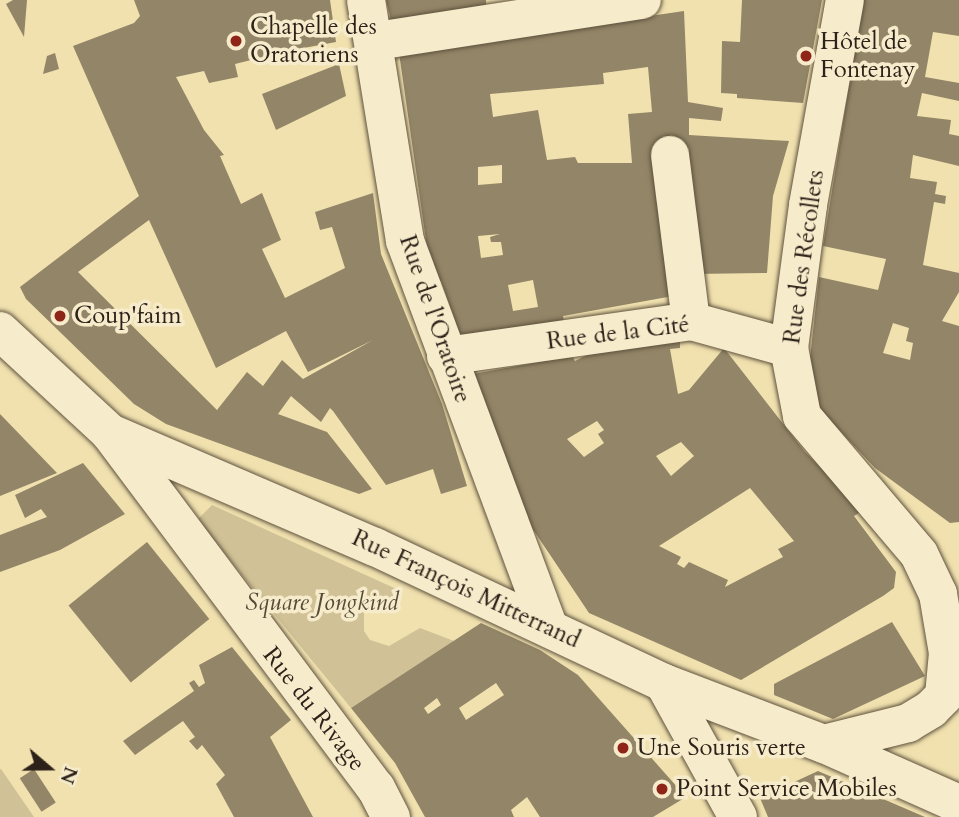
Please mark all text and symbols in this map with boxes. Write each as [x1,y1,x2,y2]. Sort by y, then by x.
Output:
place label: Chapelle des Oratoriens [250,13,377,69]
place label: Hôtel de Fontenay [820,28,915,84]
marker: Chapelle des Oratoriens [228,33,244,49]
marker: Hôtel de Fontenay [798,48,814,64]
street label: Rue des Récollets [778,168,830,346]
street label: Rue de l'Oratoire [393,231,477,407]
place label: Coup'faim [74,302,181,330]
marker: Coup'faim [52,308,68,324]
street label: Rue de la Cité [545,310,691,356]
street label: Rue François Mitterrand [347,523,585,655]
park label: Square Jongkind [245,589,399,617]
street label: Rue du Rivage [257,641,371,777]
north arrow [14,733,84,803]
place label: Une Souris verte [637,734,806,762]
marker: Une Souris verte [615,740,631,756]
text: N [54,763,84,787]
place label: Point Service Mobiles [676,775,897,803]
marker: Point Service Mobiles [654,781,670,797]

